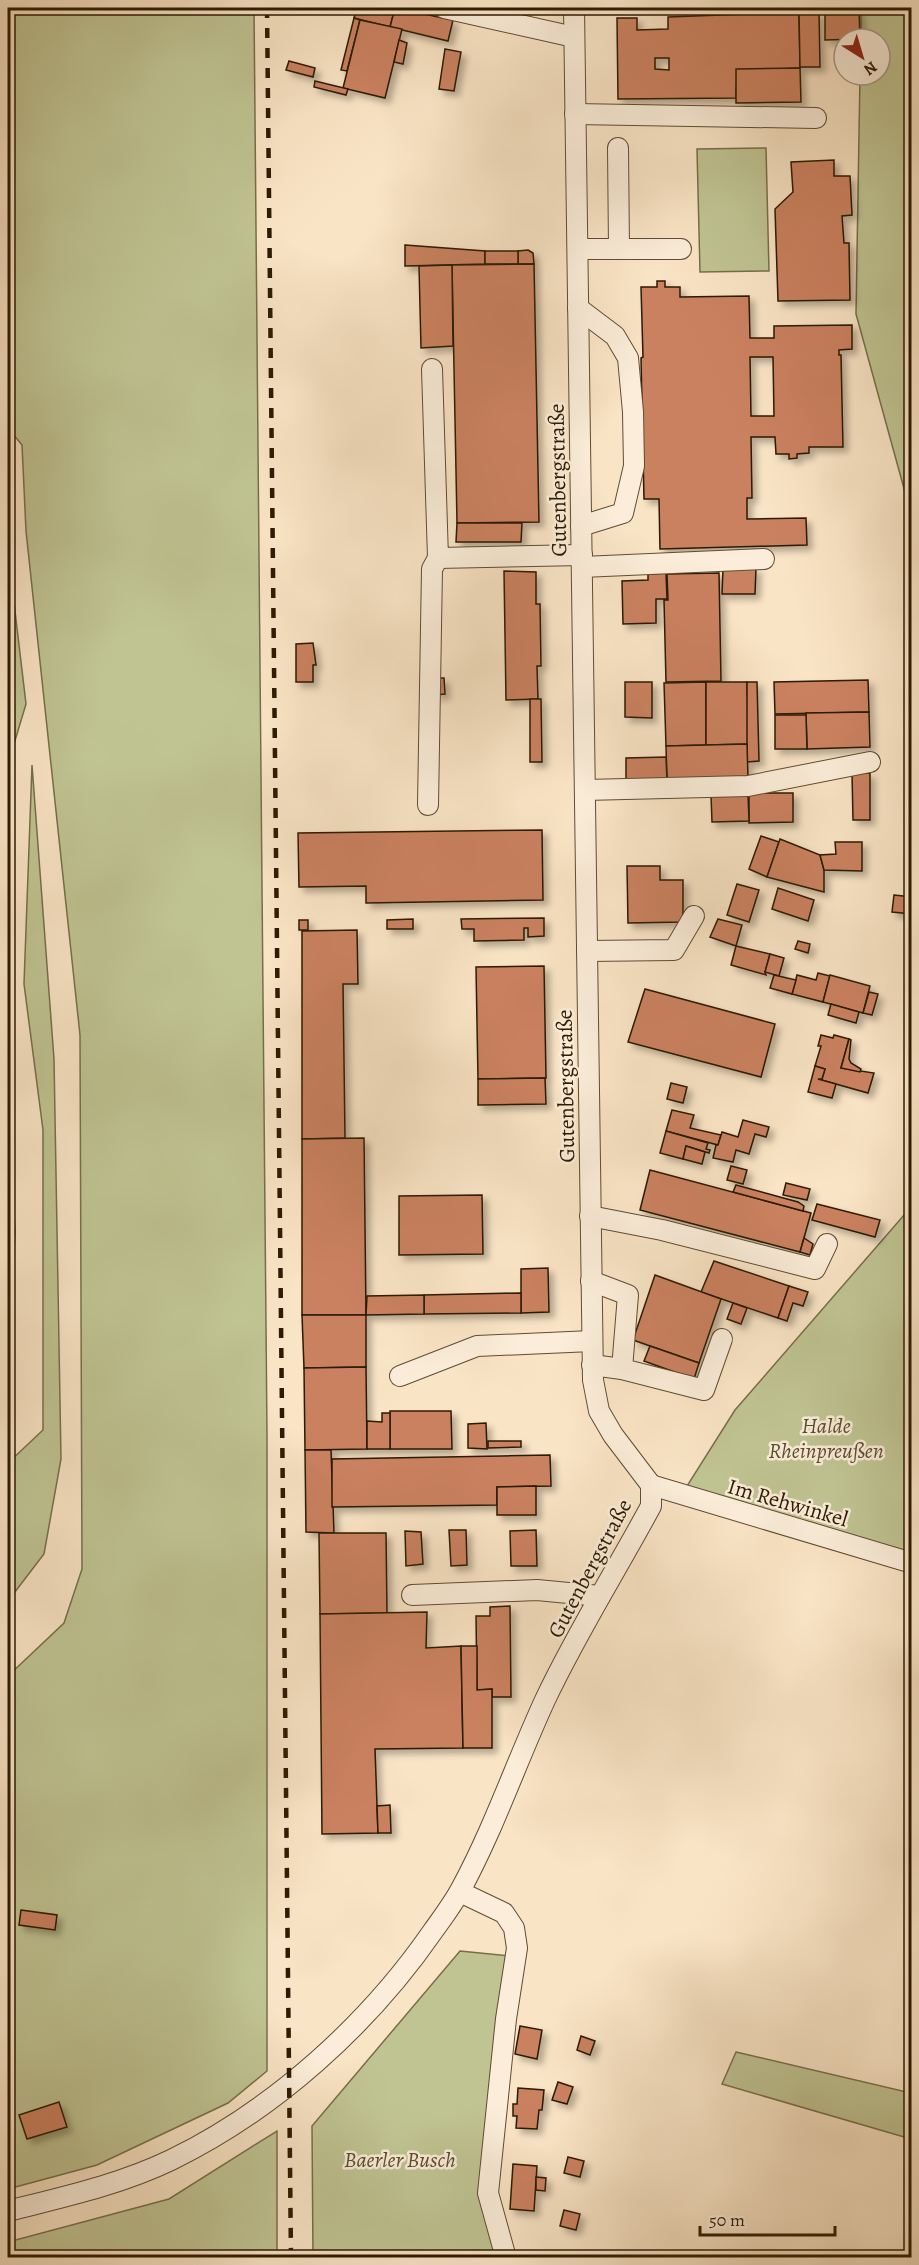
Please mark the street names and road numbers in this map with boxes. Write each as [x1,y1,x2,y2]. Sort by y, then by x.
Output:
street label: Gutenbergstraße [542,403,574,557]
street label: Gutenbergstraße [550,1009,582,1163]
street label: Im Rehwinkel [724,1471,851,1534]
street label: Gutenbergstraße [541,1494,639,1643]

